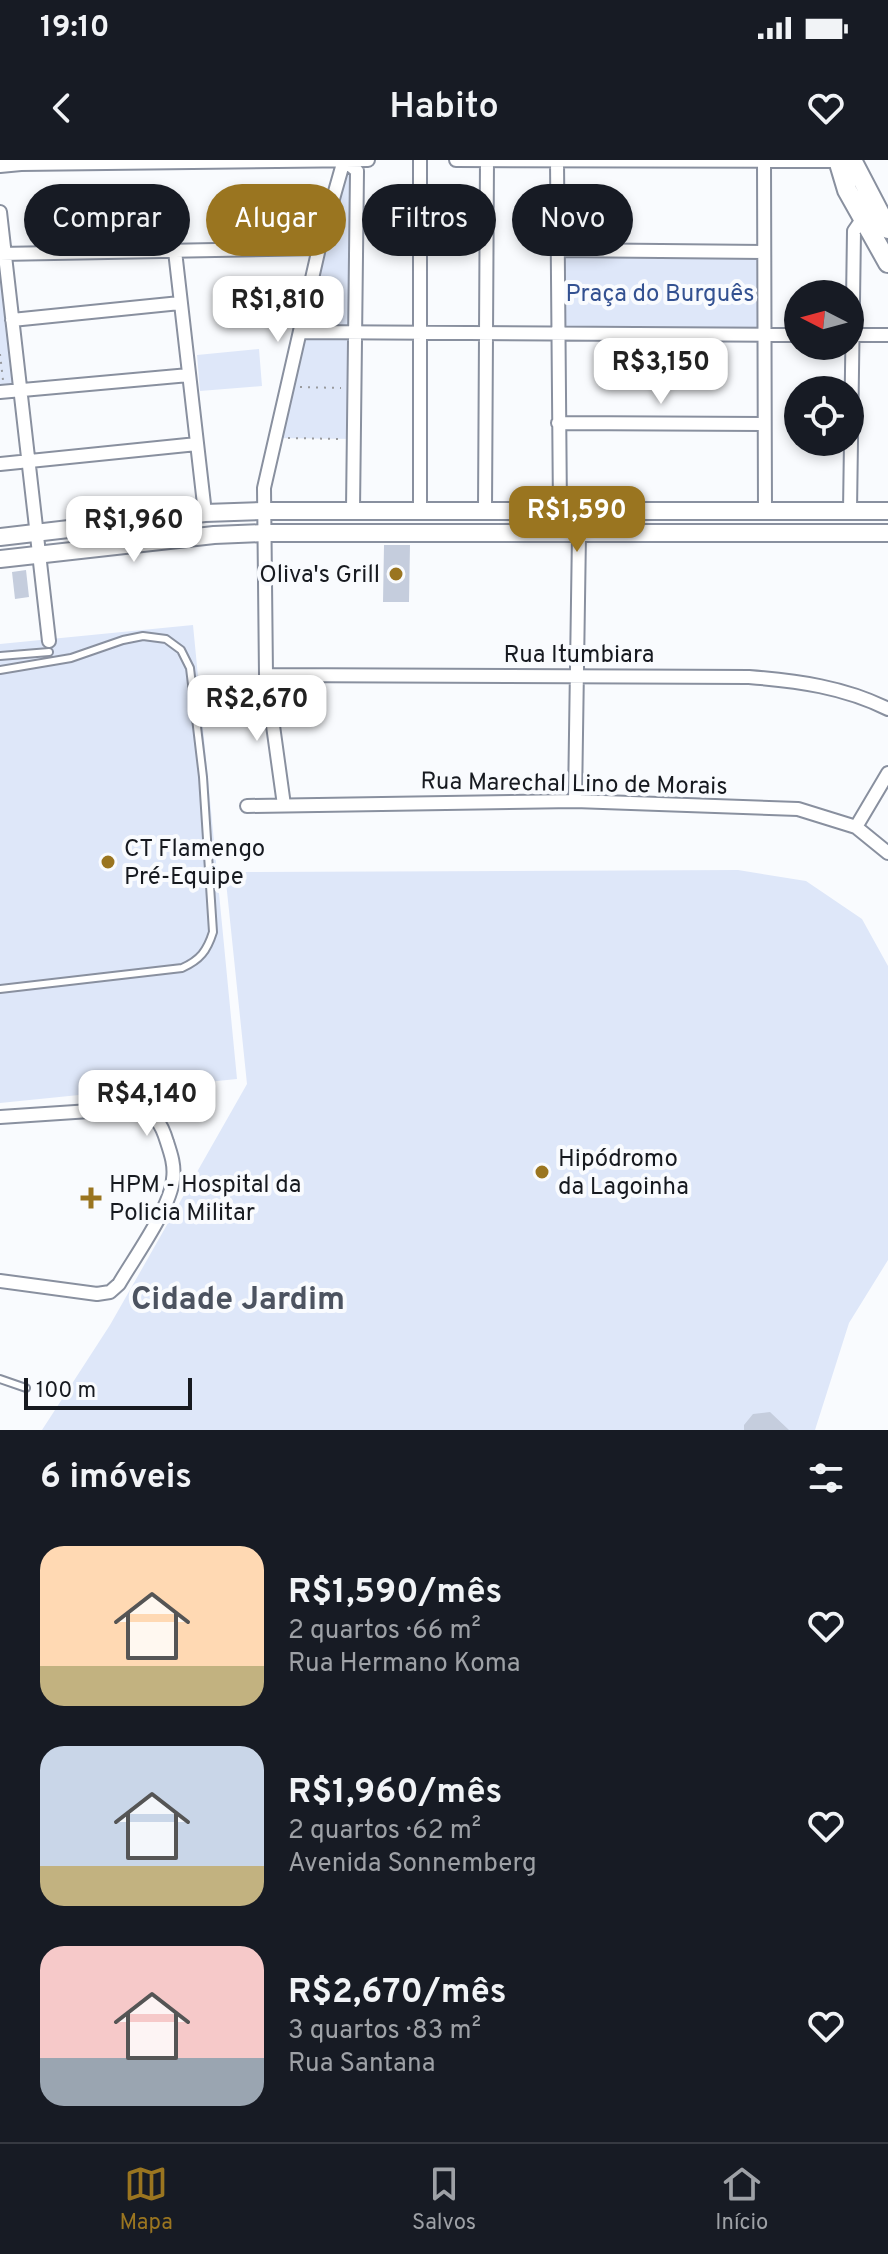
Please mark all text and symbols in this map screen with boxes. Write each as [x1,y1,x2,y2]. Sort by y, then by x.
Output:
text: 19:10 [40,10,109,47]
text: Habito [389,85,499,131]
icon: back [40,86,84,130]
icon: heart [804,86,848,130]
chip: Comprar [24,184,190,256]
chip: Alugar [206,184,346,256]
chip: Filtros [362,184,496,256]
chip: Novo [512,184,633,256]
pin: R$1,810 [204,276,352,344]
park label: Praça do Burguês [565,280,755,310]
north arrow [784,280,864,360]
map controls [784,280,864,456]
text: R$1,810 [231,285,325,318]
pin: R$3,150 [587,338,735,406]
text: R$3,150 [612,347,710,380]
button: locate [784,376,864,456]
pin: R$1,590 [503,486,651,554]
text: R$1,590 [527,495,627,528]
pin: R$1,960 [60,496,208,564]
text: R$1,960 [84,505,184,538]
place label: Oliva's Grill [259,561,380,591]
marker: Oliva's Grill [387,565,405,583]
street label: Rua Itumbiara [504,641,654,671]
pin: R$2,670 [183,675,331,743]
text: R$2,670 [205,684,309,717]
street label: Rua Marechal Lino de Morais [420,767,728,803]
place label: CT Flamengo Pré-Equipe [124,835,265,893]
marker: CT Flamengo Pré-Equipe [99,853,117,871]
pin: R$4,140 [73,1070,221,1138]
text: R$4,140 [97,1079,197,1112]
place label: Hipódromo da Lagoinha [558,1145,689,1203]
marker: Hipódromo da Lagoinha [533,1163,551,1181]
place label: HPM - Hospital da Policia Militar [109,1171,301,1229]
marker: HPM - Hospital da Policia Militar [80,1187,102,1209]
district label: Cidade Jardim [131,1281,345,1321]
scale bar [24,1374,192,1410]
text: 100 m [36,1378,96,1405]
icon: filters [804,1456,848,1500]
text: 6 imóveis [40,1457,192,1500]
text: R$1,590/mês [288,1572,502,1615]
icon: home [104,1578,200,1674]
icon: heart [804,1604,848,1648]
text: 2 quartos · 66 m² [288,1615,481,1648]
text: Rua Hermano Koma [288,1648,521,1681]
text: R$1,960/mês [288,1772,502,1815]
icon: home [104,1778,200,1874]
icon: heart [804,1804,848,1848]
text: 2 quartos · 62 m² [288,1815,481,1848]
text: Avenida Sonnemberg [288,1848,537,1881]
text: R$2,670/mês [288,1972,506,2015]
icon: home [104,1978,200,2074]
icon: heart [804,2004,848,2048]
text: 3 quartos · 83 m² [288,2015,481,2048]
text: Rua Santana [288,2048,435,2081]
tab: Mapa [120,2162,173,2237]
tab: Salvos [412,2162,476,2237]
tab: Início [715,2162,768,2237]

